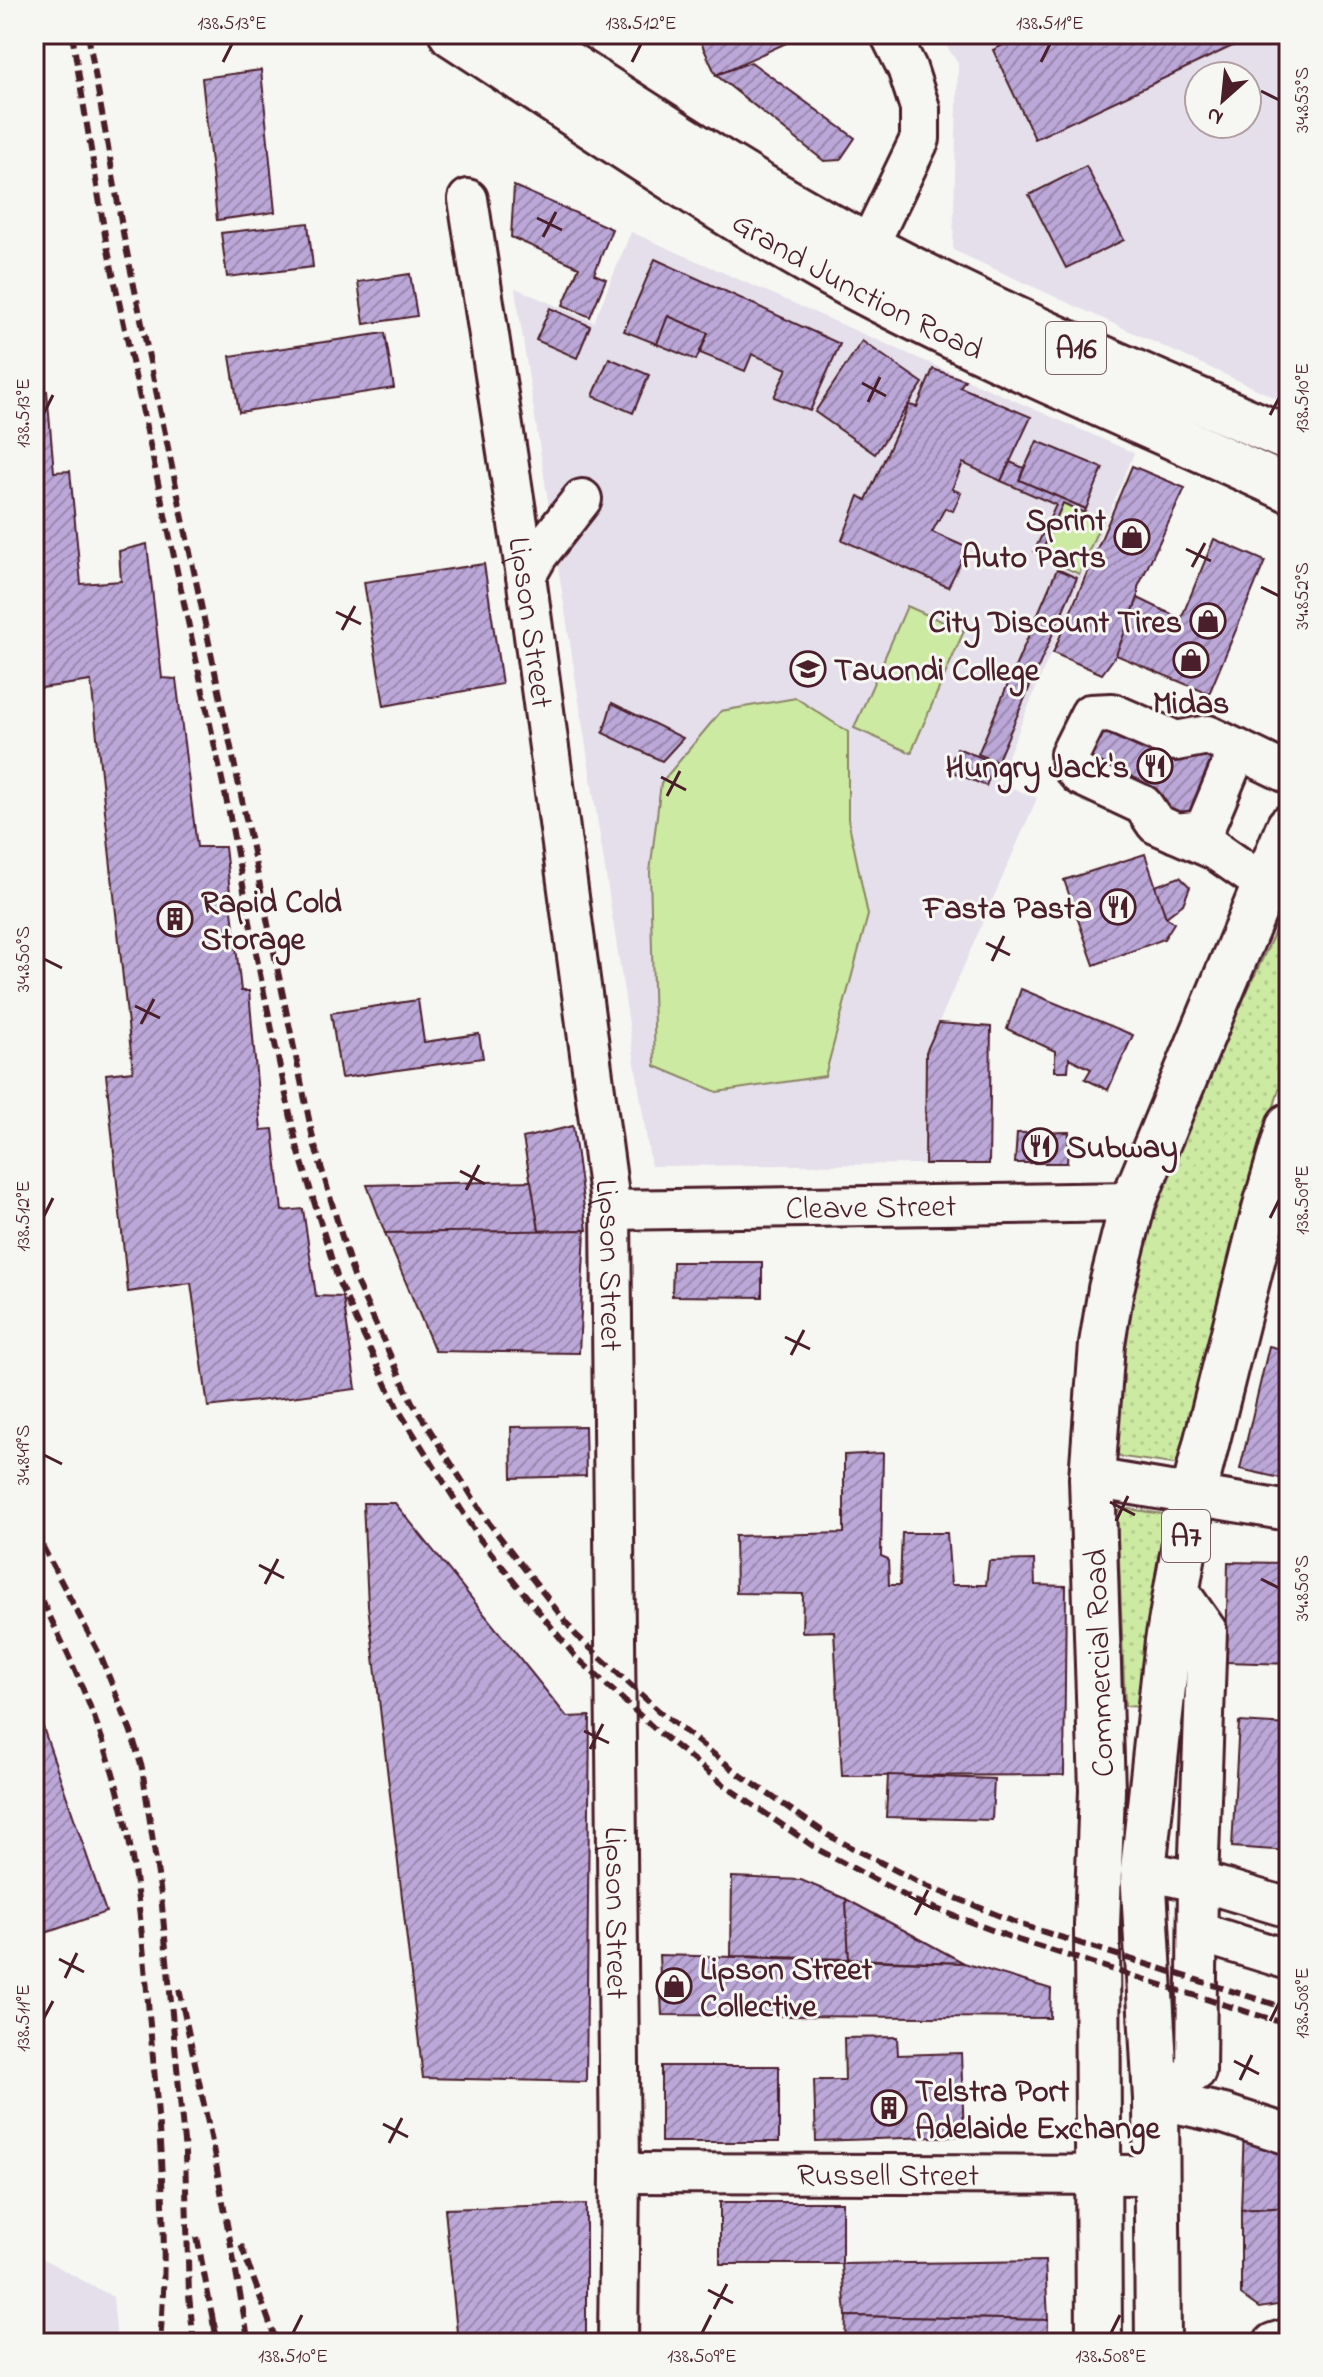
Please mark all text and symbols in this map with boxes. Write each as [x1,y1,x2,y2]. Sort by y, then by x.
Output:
text: 138.513°E [197,10,267,39]
text: 138.512°E [605,10,677,39]
text: 138.511°E [1016,10,1084,39]
north arrow [1183,60,1263,140]
text: 34.853°S [1289,67,1318,133]
text: N [1201,98,1229,133]
street label: Grand Junction Road [722,201,990,375]
road number: A16 [1046,322,1106,374]
text: 138.510°E [1289,363,1318,433]
text: 138.513°E [10,378,39,448]
place label: Sprint Auto Parts [962,499,1106,583]
shop icon: Sprint Auto Parts [1113,518,1151,556]
street label: Lipson Street [493,534,563,711]
text: 34.852°S [1289,562,1318,630]
place label: City Discount Tires [928,601,1182,649]
shop icon: City Discount Tires [1189,602,1227,640]
shop icon: Midas [1172,641,1210,679]
place label: Tauondi College [834,649,1041,697]
school or university icon: Tauondi College [789,650,827,688]
place label: Midas [1153,682,1229,729]
place label: Hungry Jack's [946,746,1129,794]
restaurant icon: Hungry Jack's [1136,747,1174,785]
place label: Rapid Cold Storage [201,881,342,966]
place label: Fasta Pasta [921,887,1092,934]
restaurant icon: Fasta Pasta [1099,888,1137,926]
building icon: Rapid Cold Storage [156,900,194,938]
text: 34.850°S [10,926,39,992]
place label: Subway [1066,1126,1178,1174]
restaurant icon: Subway [1021,1127,1059,1165]
text: 138.509°E [1289,1165,1318,1235]
street label: Lipson Street [580,1176,632,1352]
text: 138.512°E [10,1180,39,1252]
street label: Cleave Street [785,1185,957,1234]
text: 34.849°S [10,1425,39,1485]
road number: A7 [1162,1510,1210,1562]
street label: Commercial Road [1074,1548,1129,1778]
text: 34.850°S [1289,1555,1318,1621]
street label: Lipson Street [590,1826,638,2000]
place label: Lipson Street Collective [700,1948,873,2032]
shop icon: Lipson Street Collective [655,1967,693,2005]
text: 138.508°E [1289,1967,1318,2039]
text: 138.511°E [10,1984,39,2052]
place label: Telstra Port Adelaide Exchange [915,2070,1161,2155]
building icon: Telstra Port Adelaide Exchange [870,2089,908,2127]
street label: Russell Street [797,2154,979,2201]
text: 138.510°E [258,2343,328,2372]
text: 138.509°E [667,2343,737,2372]
text: 138.508°E [1075,2343,1147,2372]

